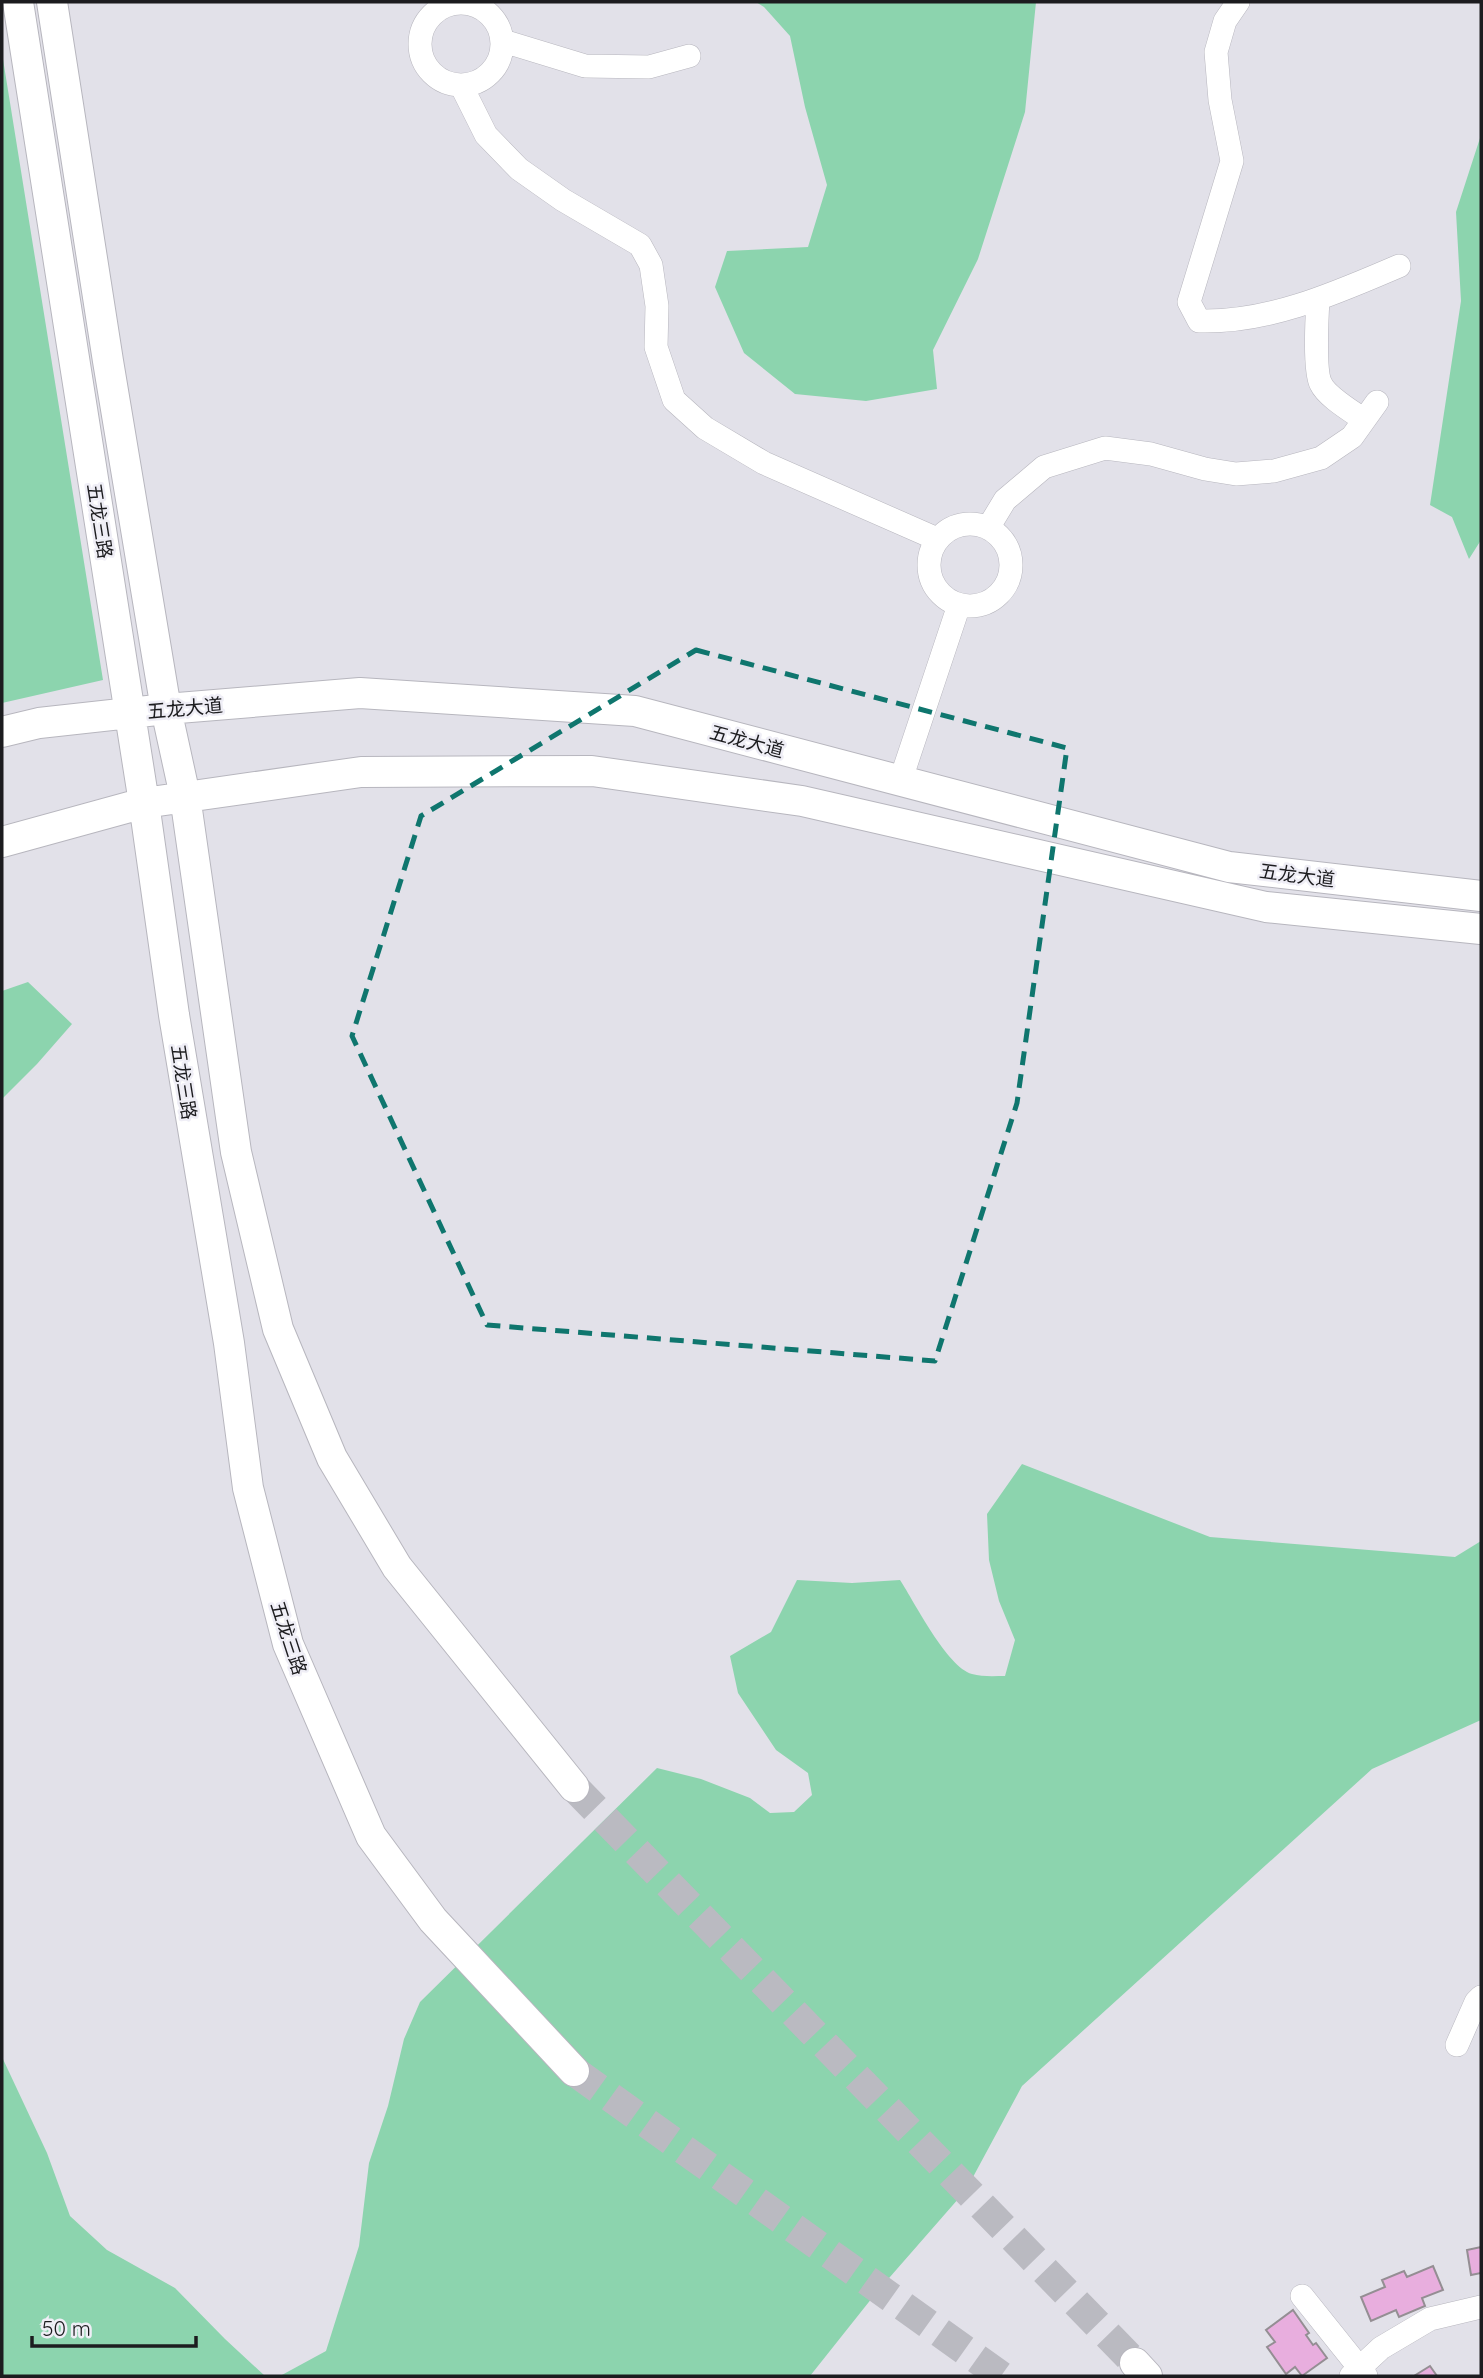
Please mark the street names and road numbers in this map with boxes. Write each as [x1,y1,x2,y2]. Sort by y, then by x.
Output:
street label: 五龙三路 [82,482,118,560]
street label: 五龙大道 [146,693,224,723]
street label: 五龙大道 [707,720,787,762]
street label: 五龙大道 [1258,858,1336,892]
street label: 五龙三路 [166,1043,202,1121]
street label: 五龙三路 [266,1598,312,1678]

